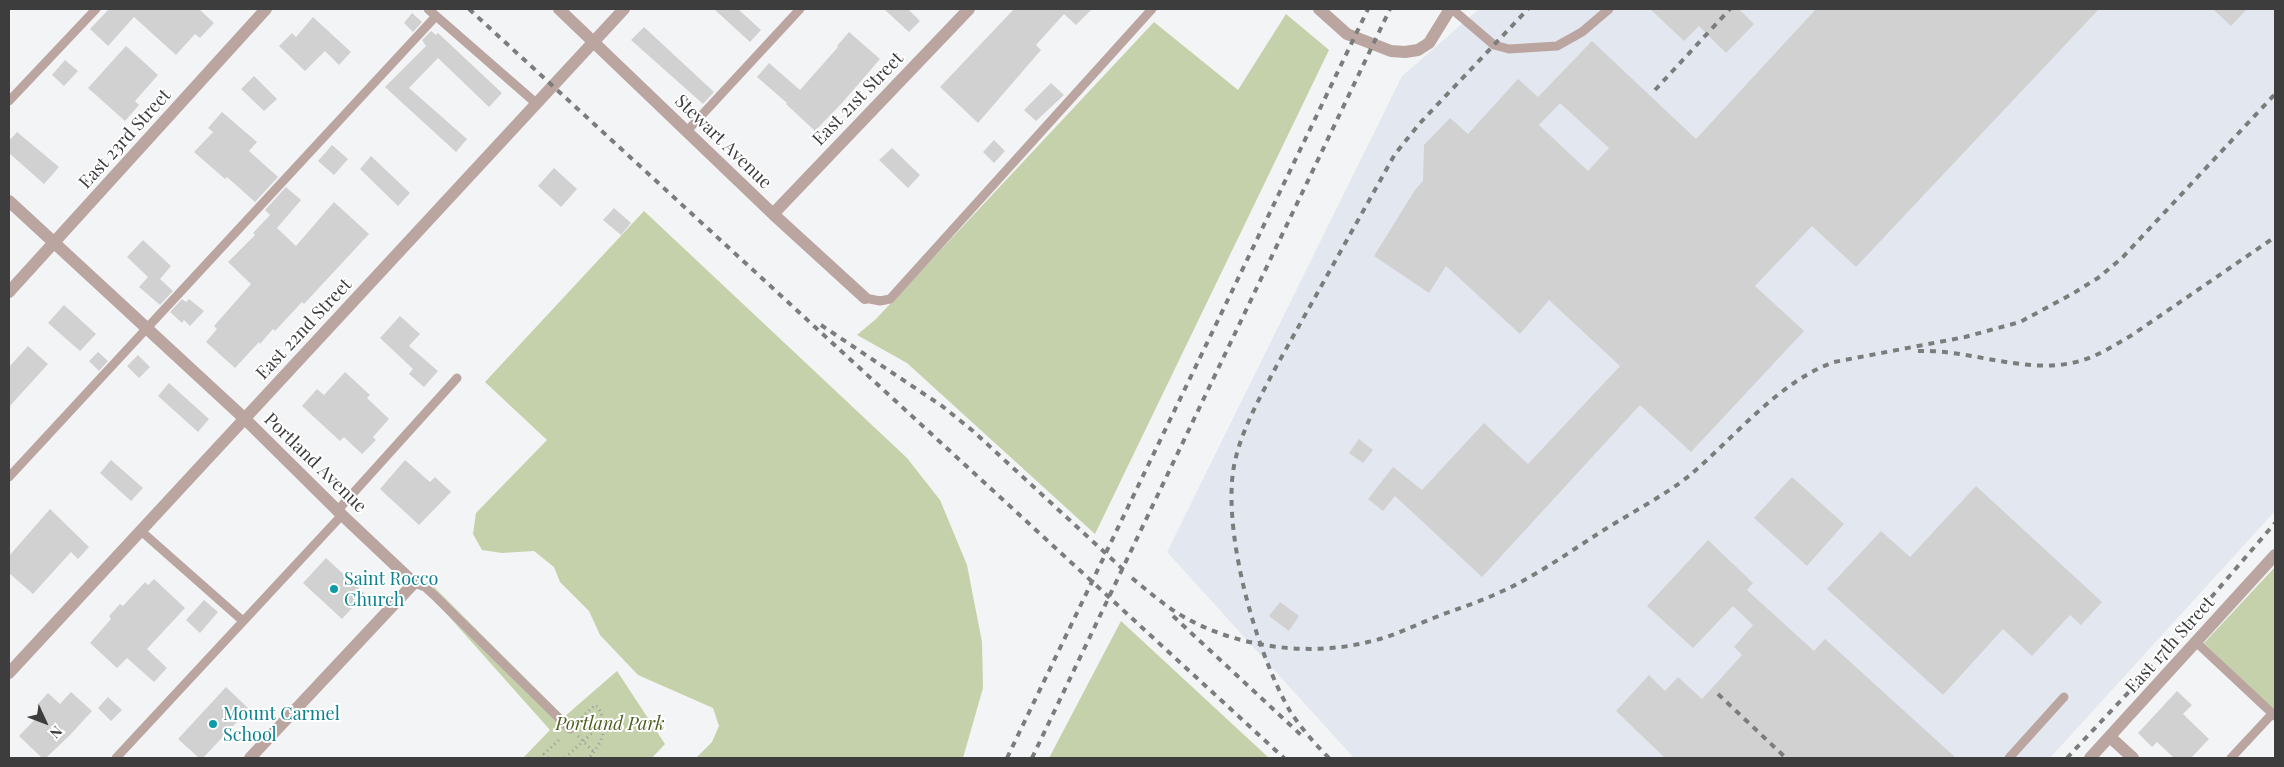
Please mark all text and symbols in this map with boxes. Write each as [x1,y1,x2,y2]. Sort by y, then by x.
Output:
street label: East 21st Street [808,48,908,150]
street label: East 23rd Street [75,85,175,193]
street label: Stewart Avenue [670,90,776,194]
street label: East 22nd Street [252,274,356,384]
street label: Portland Avenue [259,409,371,517]
place label: Saint Rocco Church [344,568,438,610]
marker: Saint Rocco Church [328,583,340,595]
street label: East 17th Street [2121,592,2219,698]
north arrow [20,697,70,747]
place label: Mount Carmel School [223,703,340,746]
park label: Portland Park [556,713,664,735]
marker: Mount Carmel School [207,718,219,730]
text: N [46,722,67,743]

